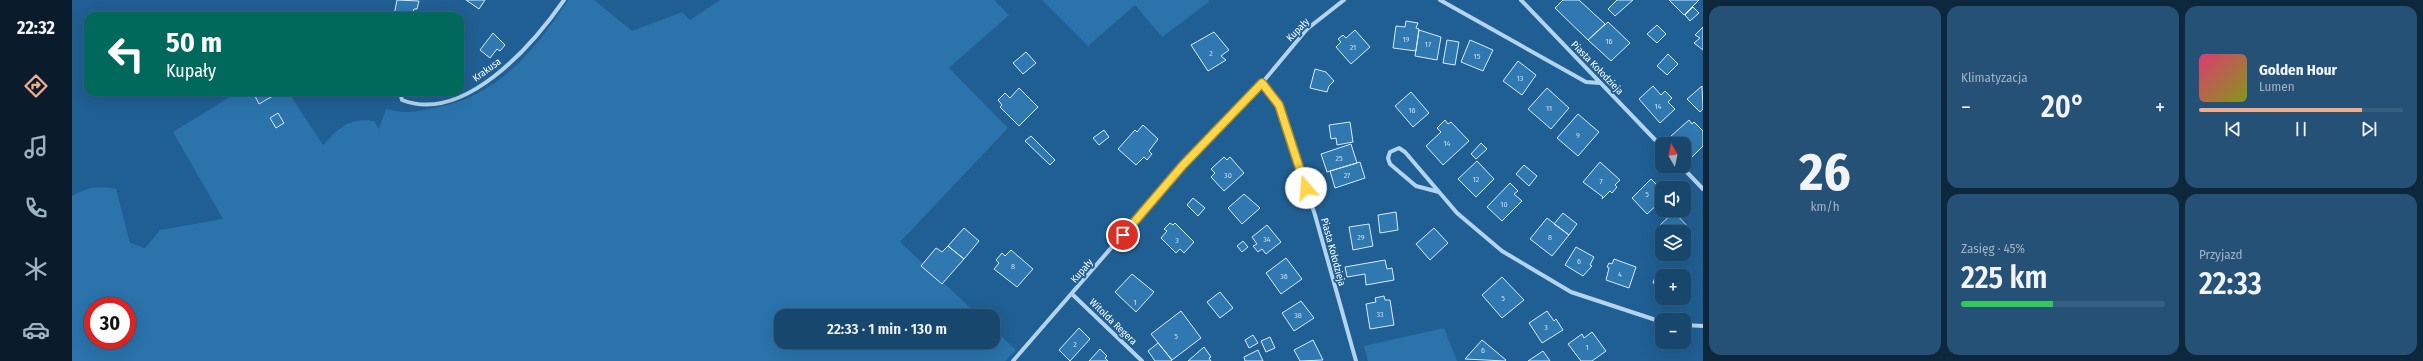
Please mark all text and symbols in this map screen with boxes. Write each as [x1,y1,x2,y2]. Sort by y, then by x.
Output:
street label: Kupały [1284,15,1312,44]
text: 22:32 [17,17,55,39]
text: 50 m [166,26,222,59]
icon: left [100,28,152,80]
house number: 19 [1402,35,1410,44]
house number: 16 [1605,37,1613,46]
street label: Piasta Kołodzieja [1568,39,1626,97]
house number: 17 [1425,40,1432,49]
house number: 21 [1350,43,1356,52]
house number: 2 [1209,49,1213,58]
house number: 15 [1474,52,1481,61]
street label: Krakusa [470,56,504,84]
text: Kupały [166,60,216,82]
text: Golden Hour [2259,61,2337,79]
text: Klimatyzacja [1961,70,2028,85]
icon: directions [22,72,50,100]
house number: 13 [1517,74,1524,83]
text: Lumen [2259,79,2295,94]
text: 20° [2041,89,2085,125]
text: − [1961,94,1971,121]
text: + [2155,94,2165,121]
house number: 14 [1655,102,1662,111]
house number: 11 [1546,104,1552,113]
house number: 16 [1408,106,1416,115]
icon: previous [2222,118,2244,140]
icon: pause [2290,118,2312,140]
icon: next [2358,118,2380,140]
house number: 9 [1576,131,1580,140]
icon: music [22,133,50,161]
north arrow [1655,137,1691,173]
map controls [1655,137,1691,349]
house number: 14 [1444,139,1451,148]
text: 26 [1799,141,1851,204]
house number: 25 [1335,154,1343,163]
position arrow [1285,167,1327,209]
house number: 30 [1224,171,1232,180]
house number: 27 [1344,171,1351,180]
house number: 12 [1473,175,1480,184]
house number: 7 [1599,177,1603,186]
button: sound [1655,181,1691,217]
house number: 5 [1645,190,1649,199]
icon: phone [22,194,50,222]
text: km/h [1811,199,1840,214]
house number: 10 [1500,200,1508,209]
street label: Piasta Kołodzieja [1318,217,1348,287]
pin [1106,218,1140,252]
icon: arrive [1112,224,1134,246]
button: layers [1655,225,1691,261]
house number: 29 [1357,233,1365,242]
house number: 8 [1548,233,1552,242]
house number: 34 [1263,235,1271,244]
house number: 3 [1175,236,1179,245]
text: Zasięg · 45% [1961,241,2025,256]
text: Przyjazd [2199,247,2243,262]
icon: climate [22,255,50,283]
street label: Kupały [1068,256,1096,285]
house number: 6 [1577,257,1581,266]
text: 225 km [1961,260,2047,296]
house number: 8 [1011,262,1015,271]
text: 22:33 [2199,266,2262,302]
button: + [1655,269,1691,305]
house number: 4 [1618,270,1622,279]
house number: 36 [1280,272,1288,281]
house number: 5 [1501,294,1505,303]
street label: Witolda Regera [1087,296,1139,348]
speed limit sign: 30 [84,297,136,349]
house number: 1 [1133,298,1137,307]
house number: 33 [1376,310,1384,319]
house number: 38 [1294,311,1302,320]
button: − [1655,313,1691,349]
icon: car [22,316,50,344]
text: 22:33 · 1 min · 130 m [827,320,947,338]
house number: 3 [1544,323,1548,332]
house number: 5 [1174,332,1178,341]
house number: 2 [1073,340,1077,349]
house number: 1 [1585,343,1589,352]
house number: 6 [1481,346,1485,355]

